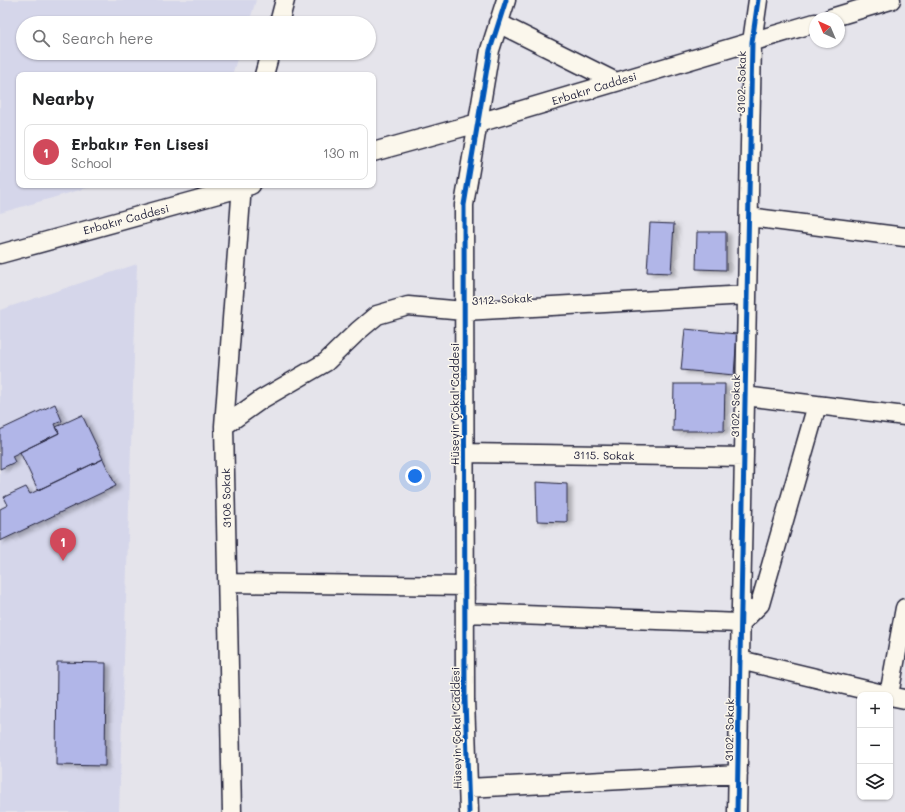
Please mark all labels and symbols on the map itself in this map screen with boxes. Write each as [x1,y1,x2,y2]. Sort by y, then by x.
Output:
north arrow [809,12,845,48]
street label: 3102. Sokak [733,51,749,113]
street label: Erbakır Caddesi [550,68,638,108]
street label: Erbakır Caddesi [81,200,171,238]
street label: 3112. Sokak [471,290,533,308]
street label: Hüseyin Çokal Caddesi [447,343,462,465]
street label: 3102. Sokak [727,375,743,437]
street label: 3115. Sokak [574,447,635,463]
your location [405,466,425,486]
street label: 3108 Sokak [218,468,234,528]
pin: 1 [50,528,76,561]
street label: Hüseyin Çokal Caddesi [447,667,465,789]
street label: 3102. Sokak [721,699,737,761]

